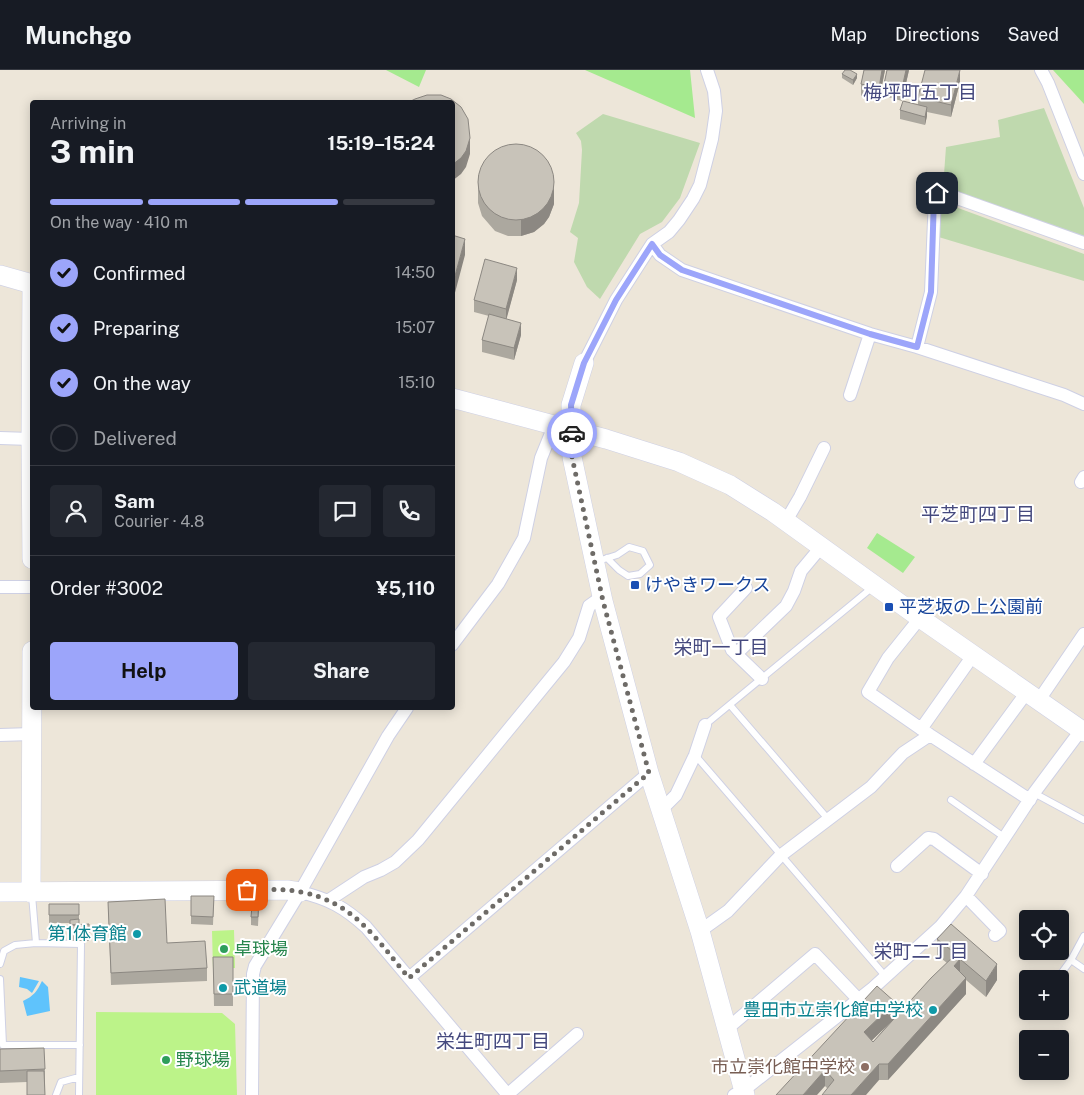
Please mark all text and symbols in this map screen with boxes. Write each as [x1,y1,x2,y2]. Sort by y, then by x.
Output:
text: Munchgo [25,21,131,49]
text: Map [830,24,867,45]
text: Directions [895,24,980,45]
text: Saved [1008,24,1059,45]
district label: 梅坪町五丁目 [863,81,977,103]
text: Arriving in [50,114,126,133]
text: 15:19–15:24 [327,132,435,154]
text: 3 min [50,133,135,170]
pin [916,172,958,214]
icon: home [923,179,951,207]
text: On the way · 410 m [50,213,188,232]
icon: check [50,259,78,287]
text: Confirmed [93,262,186,284]
text: 14:50 [395,263,435,282]
icon: check [50,314,78,342]
text: Preparing [93,317,180,339]
text: 15:07 [396,318,435,337]
icon: check [50,369,78,397]
text: On the way [93,372,191,394]
text: 15:10 [398,373,435,392]
courier [547,408,597,458]
icon: car [558,419,586,447]
text: Delivered [93,427,177,449]
button: person [50,485,102,537]
button: chat [319,485,371,537]
button: phone [383,485,435,537]
text: Sam [114,490,155,512]
district label: 平芝町四丁目 [921,503,1035,525]
text: Courier · 4.8 [114,512,204,531]
place label: けやきワークス [645,574,770,595]
text: Order #3002 [50,577,163,599]
text: ¥5,110 [376,577,435,599]
marker: けやきワークス [629,579,641,591]
place label: 平芝坂の上公園前 [899,596,1043,617]
marker: 平芝坂の上公園前 [883,601,895,613]
district label: 栄町一丁目 [673,636,769,658]
button: Help [50,642,238,700]
button: Share [248,642,435,700]
pin [226,869,268,911]
icon: bag [233,876,261,904]
map controls [1019,910,1069,1080]
button: locate [1019,910,1069,960]
place label: 第1体育館 [48,923,127,944]
marker: 第1体育館 [131,928,143,940]
place label: 卓球場 [234,938,288,959]
district label: 栄町二丁目 [873,940,969,962]
marker: 卓球場 [218,943,230,955]
button: + [1019,970,1069,1020]
place label: 武道場 [233,977,287,998]
marker: 武道場 [217,982,229,994]
place label: 豊田市立崇化館中学校 [743,999,923,1020]
marker: 豊田市立崇化館中学校 [927,1004,939,1016]
district label: 栄生町四丁目 [436,1030,550,1052]
button: − [1019,1030,1069,1080]
place label: 野球場 [176,1049,230,1070]
marker: 野球場 [160,1054,172,1066]
place label: 市立崇化館中学校 [711,1056,855,1077]
marker: 市立崇化館中学校 [859,1061,871,1073]

